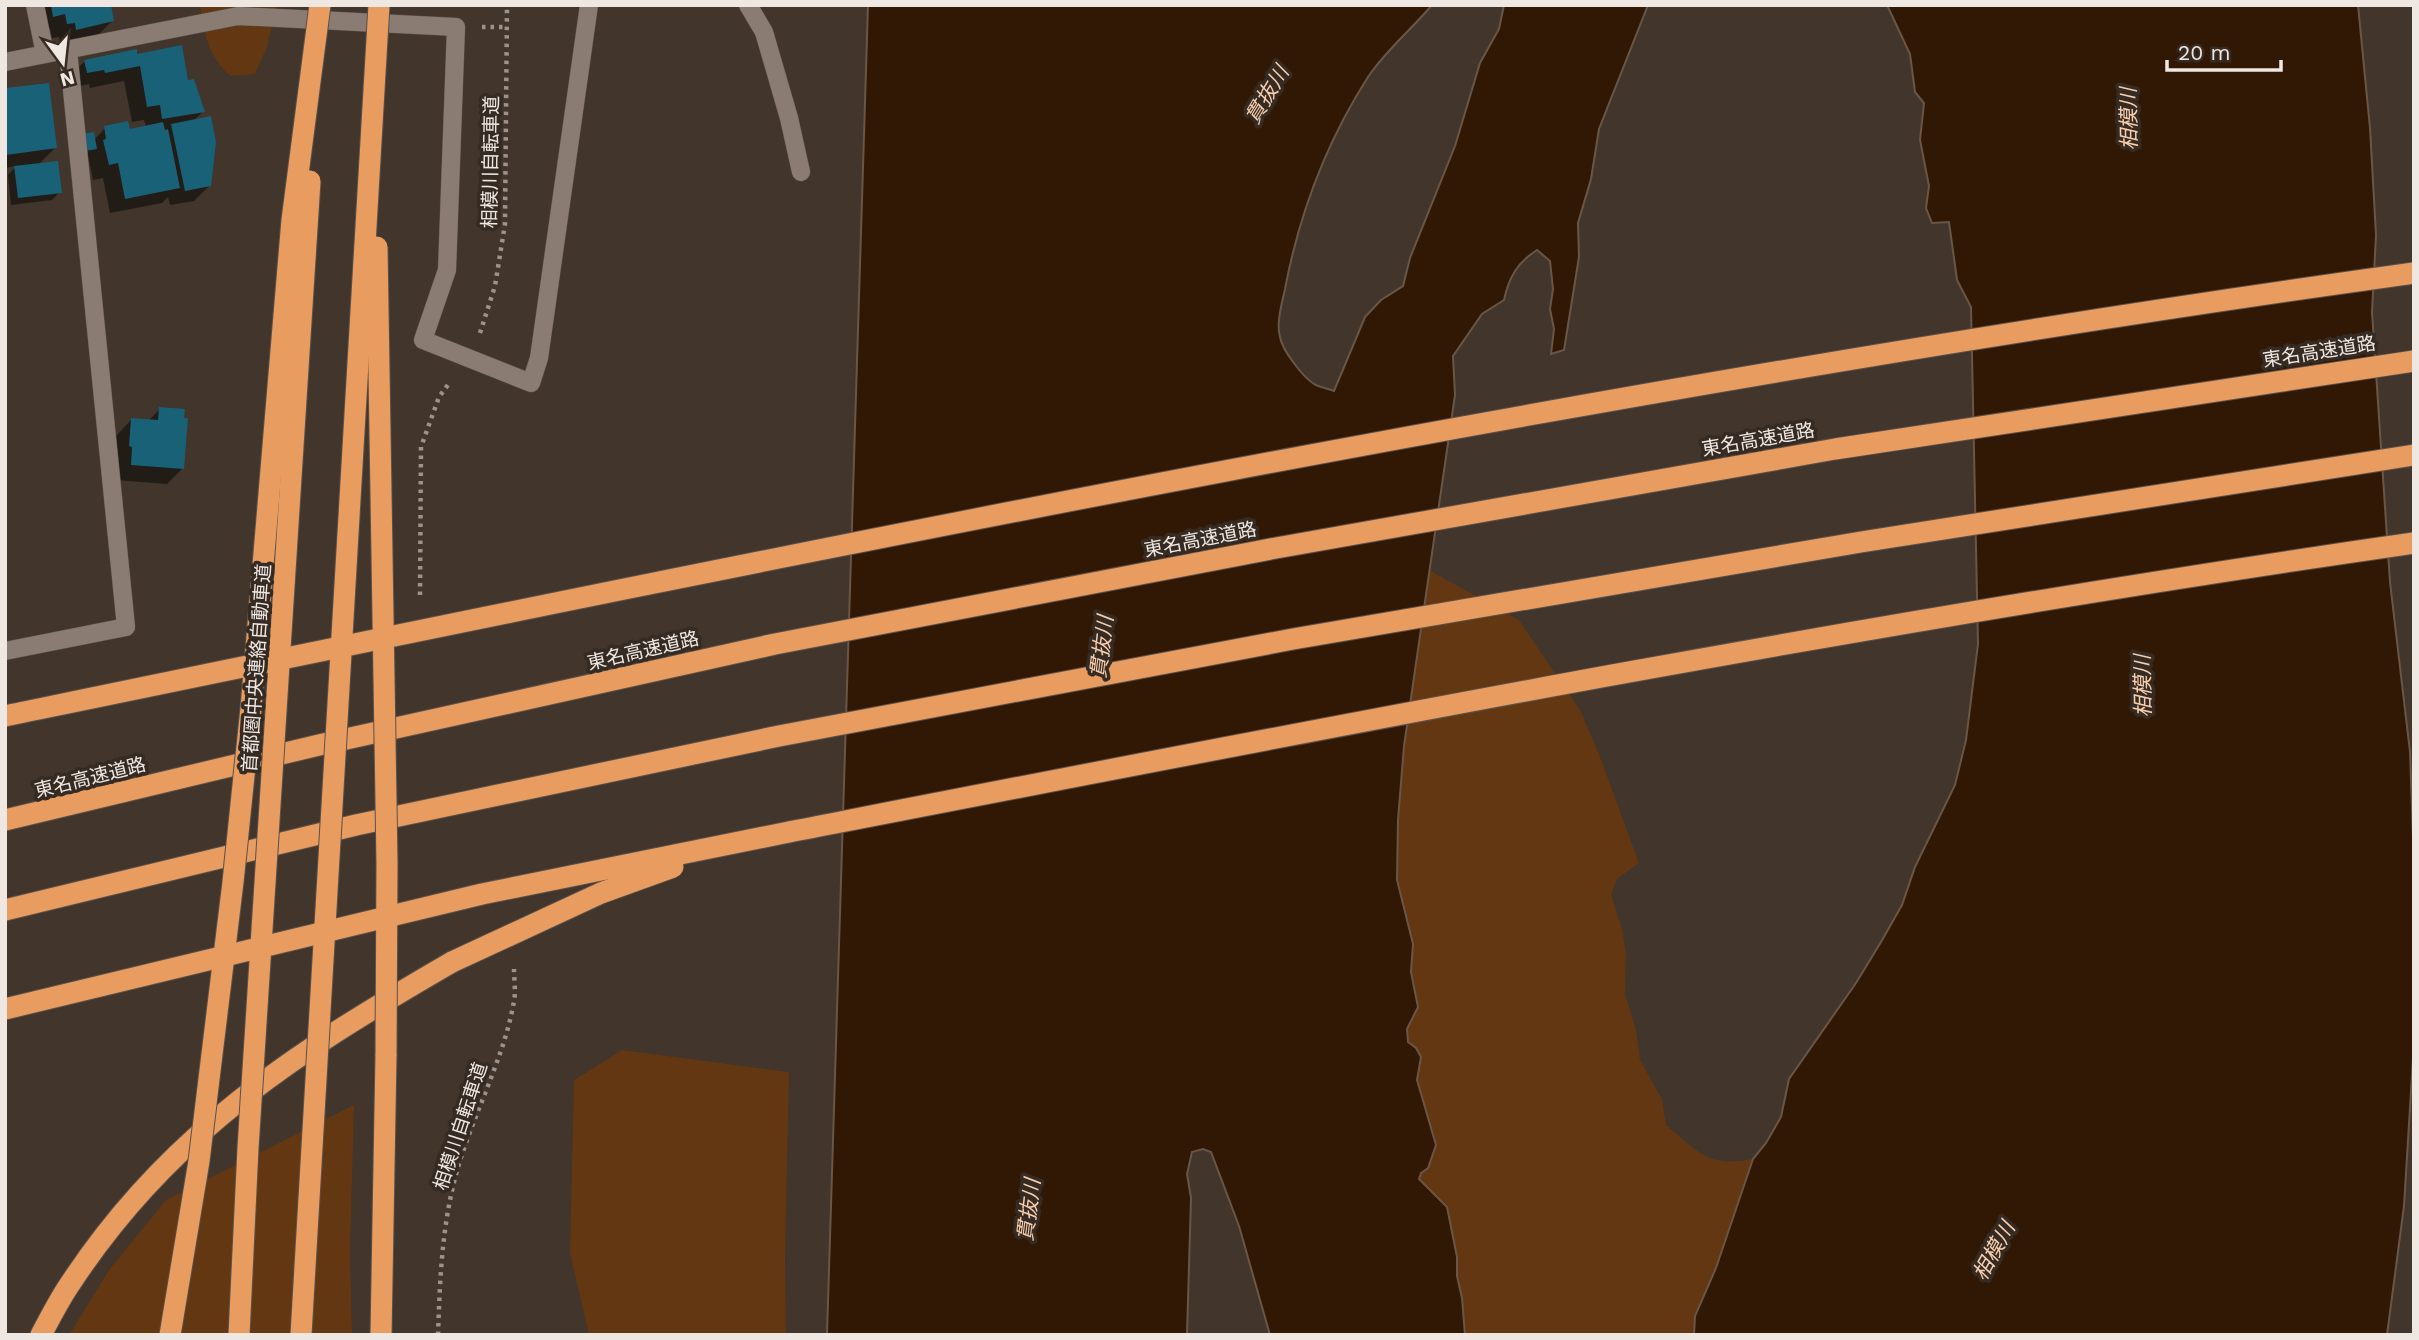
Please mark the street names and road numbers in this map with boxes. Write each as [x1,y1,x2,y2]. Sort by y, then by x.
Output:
street label: 相模川自転車道 [478,95,503,229]
street label: 東名高速道路 [2261,331,2377,372]
street label: 東名高速道路 [1700,418,1816,461]
street label: 東名高速道路 [1142,517,1258,562]
street label: 首都圏中央連絡自動車道 [238,563,275,773]
street label: 東名高速道路 [585,626,701,675]
street label: 東名高速道路 [32,753,148,802]
street label: 相模川自転車道 [429,1059,492,1193]

